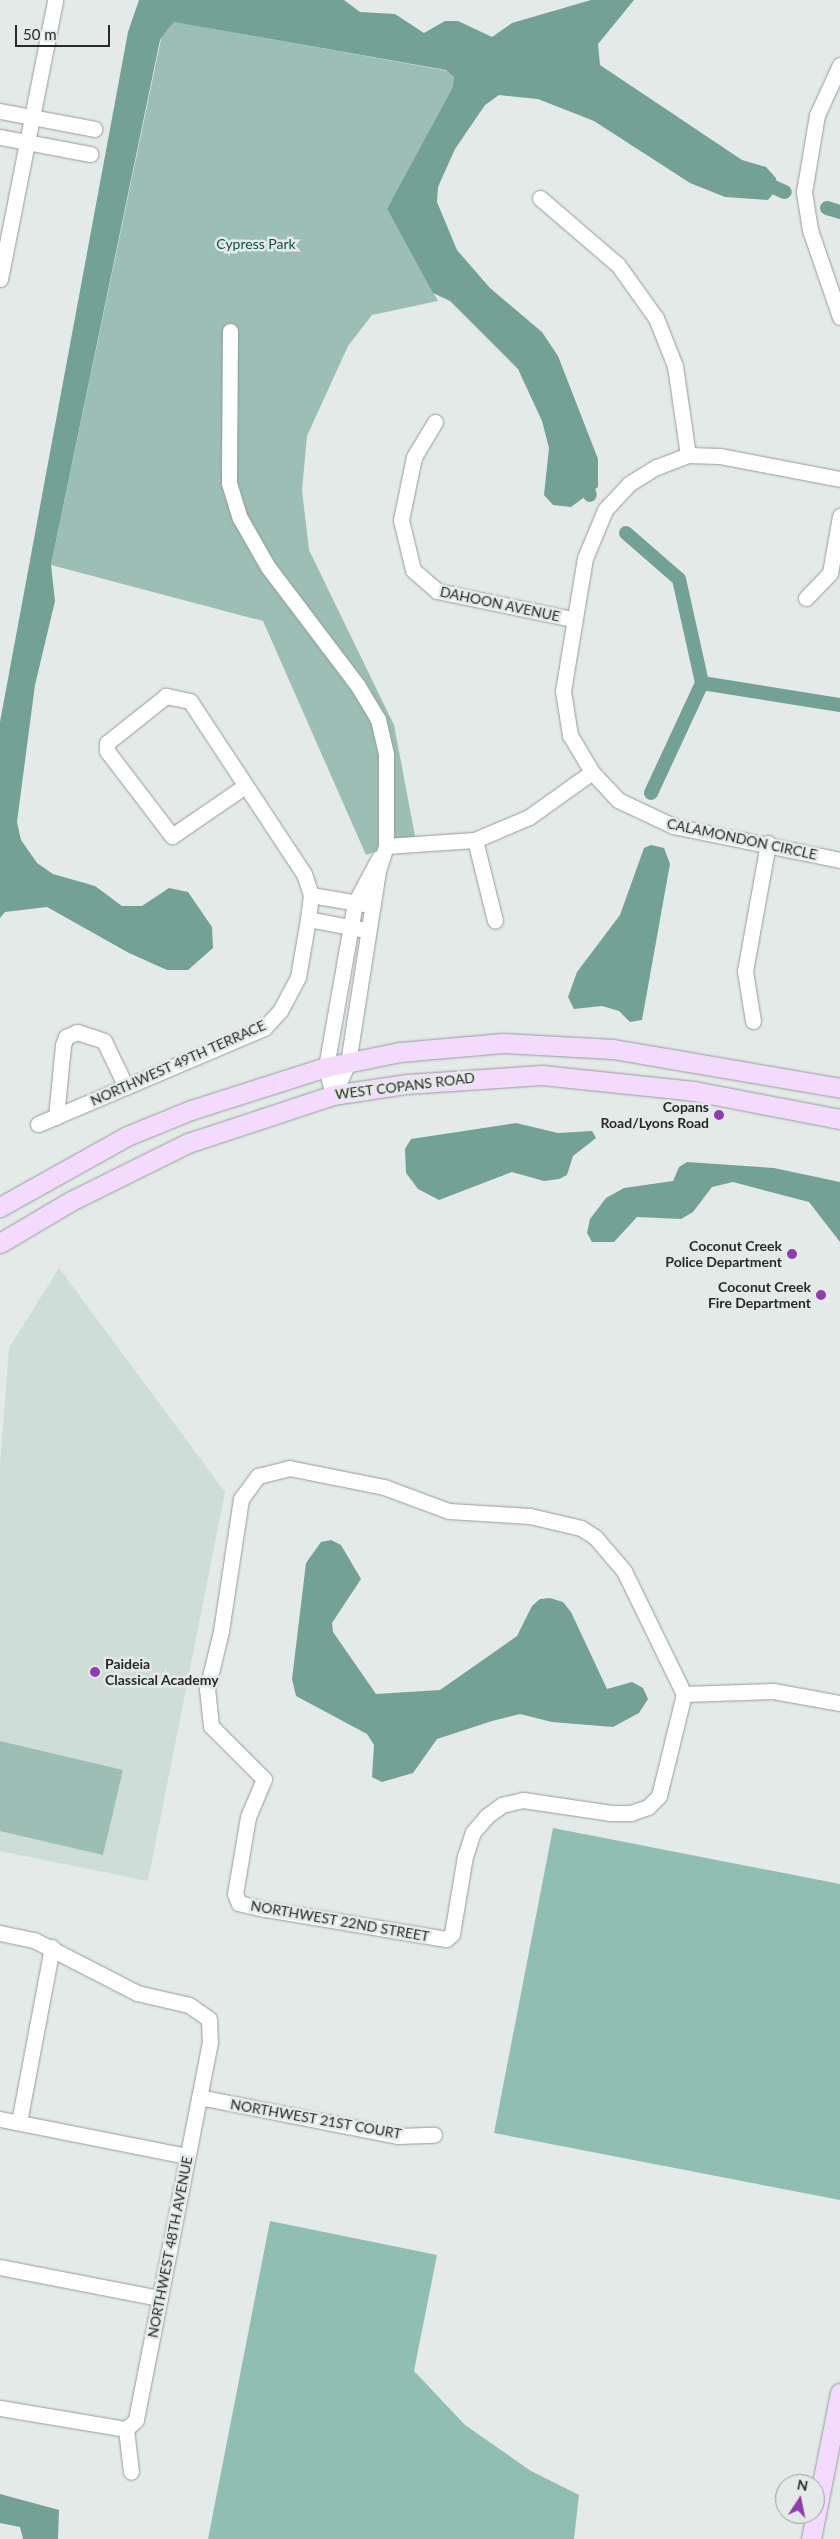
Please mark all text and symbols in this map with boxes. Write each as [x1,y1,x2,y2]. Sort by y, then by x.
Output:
scale bar [18,15,112,47]
text: 50 m [23,25,57,43]
park label: Cypress Park [216,236,296,252]
street label: DAHOON AVENUE [438,583,562,625]
street label: CALAMONDON CIRCLE [665,815,819,863]
street label: NORTHWEST 49TH TERRACE [87,1017,269,1109]
street label: WEST COPANS ROAD [334,1069,476,1103]
place label: Copans Road/Lyons Road [601,1099,709,1132]
marker: Copans Road/Lyons Road [713,1109,725,1121]
place label: Coconut Creek Police Department [665,1238,782,1270]
marker: Coconut Creek Police Department [786,1248,798,1260]
place label: Coconut Creek Fire Department [708,1279,811,1311]
marker: Coconut Creek Fire Department [815,1289,827,1301]
place label: Paideia Classical Academy [105,1656,219,1688]
marker: Paideia Classical Academy [89,1666,101,1678]
street label: NORTHWEST 22ND STREET [249,1897,431,1945]
street label: NORTHWEST 21ST COURT [229,2096,403,2142]
street label: NORTHWEST 48TH AVENUE [144,2154,196,2340]
north arrow [775,2474,825,2524]
text: N [796,2475,810,2494]

